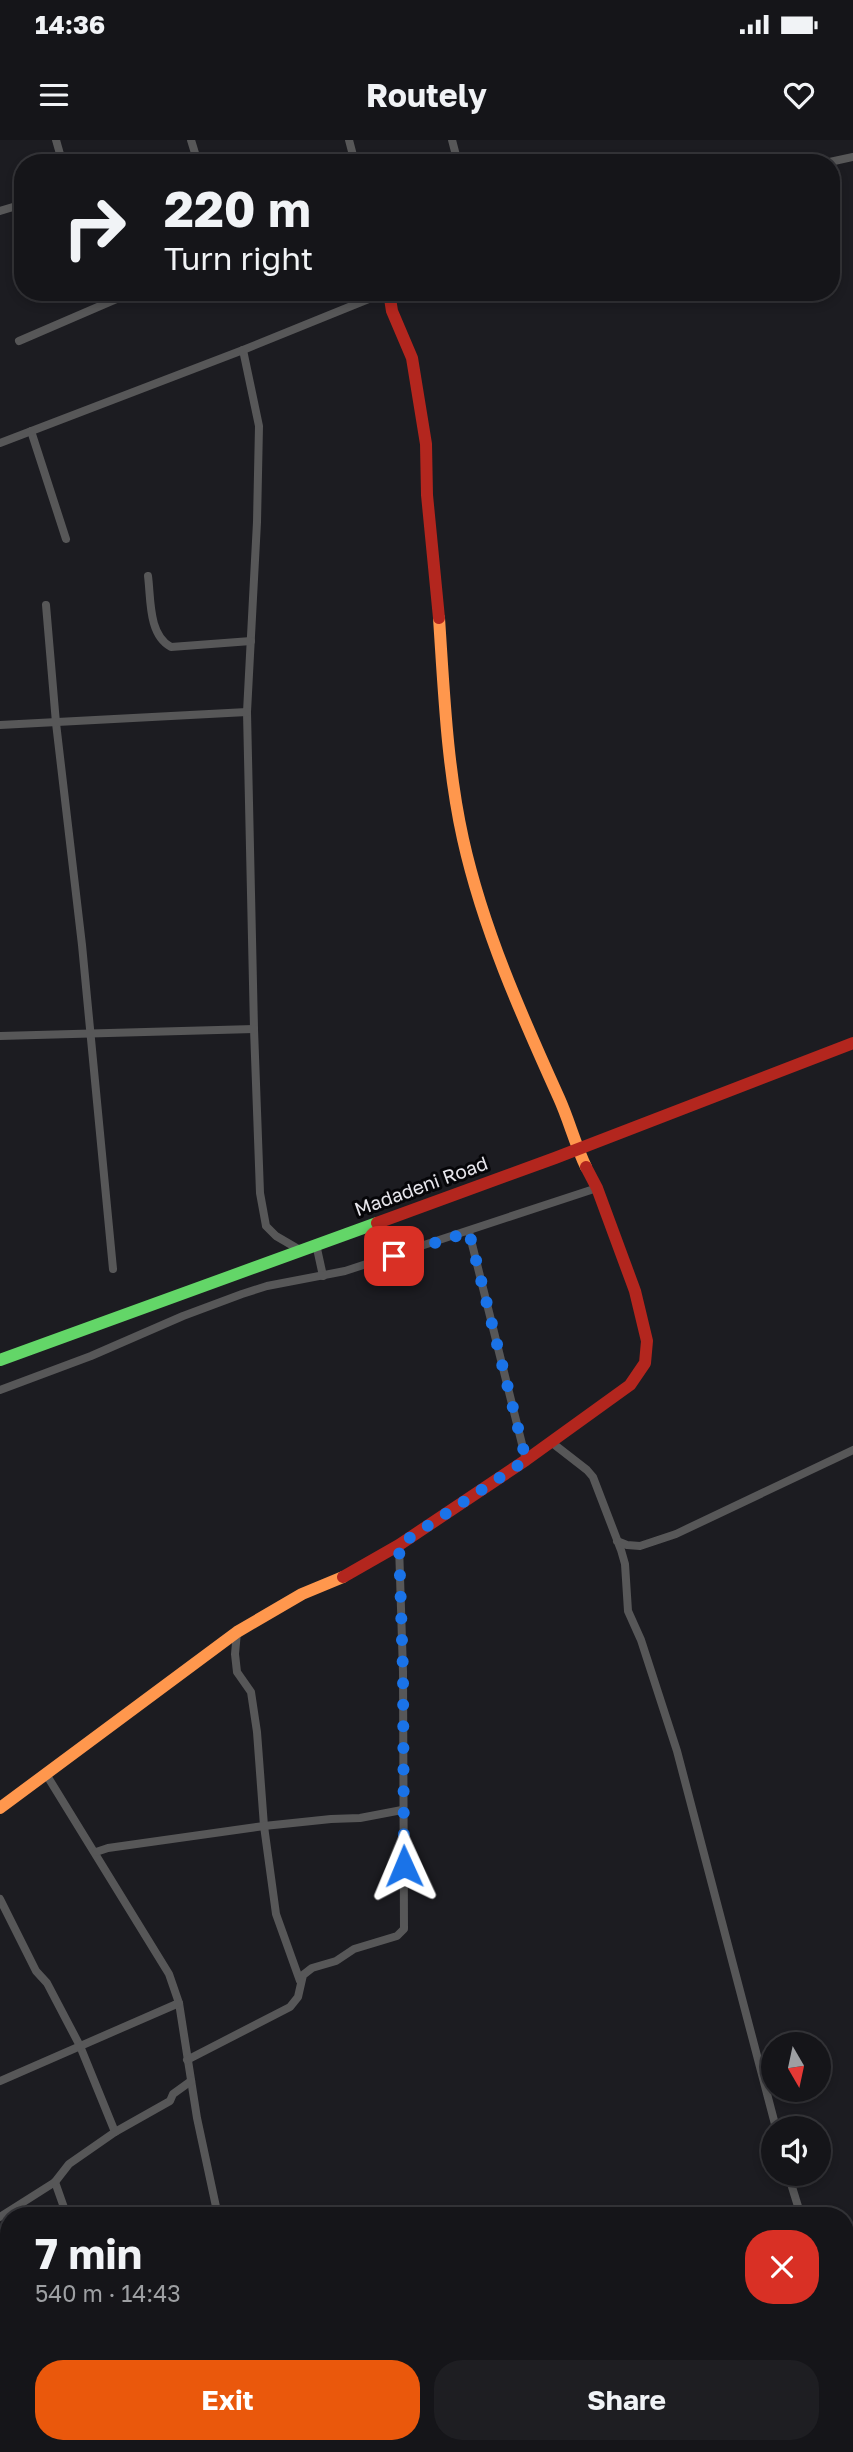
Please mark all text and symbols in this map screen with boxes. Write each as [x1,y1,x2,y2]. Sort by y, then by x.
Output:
text: 14:36 [35,9,105,40]
icon: menu [35,76,73,114]
text: Routely [366,76,487,114]
icon: heart [780,76,818,114]
text: 220 m [164,179,311,238]
icon: right [49,182,140,273]
text: Turn right [164,239,313,277]
street label: Madadeni Road [351,1151,491,1220]
pin [364,1226,424,1286]
icon: arrive [375,1237,413,1275]
position arrow [367,1829,441,1903]
north arrow [761,2032,831,2102]
map controls [761,2032,831,2186]
button: sound [761,2116,831,2186]
text: 7 min [35,2228,142,2278]
button: close [745,2230,819,2304]
text: 540 m · 14:43 [35,2279,181,2307]
button: Exit [35,2360,420,2440]
button: Share [434,2360,819,2440]

